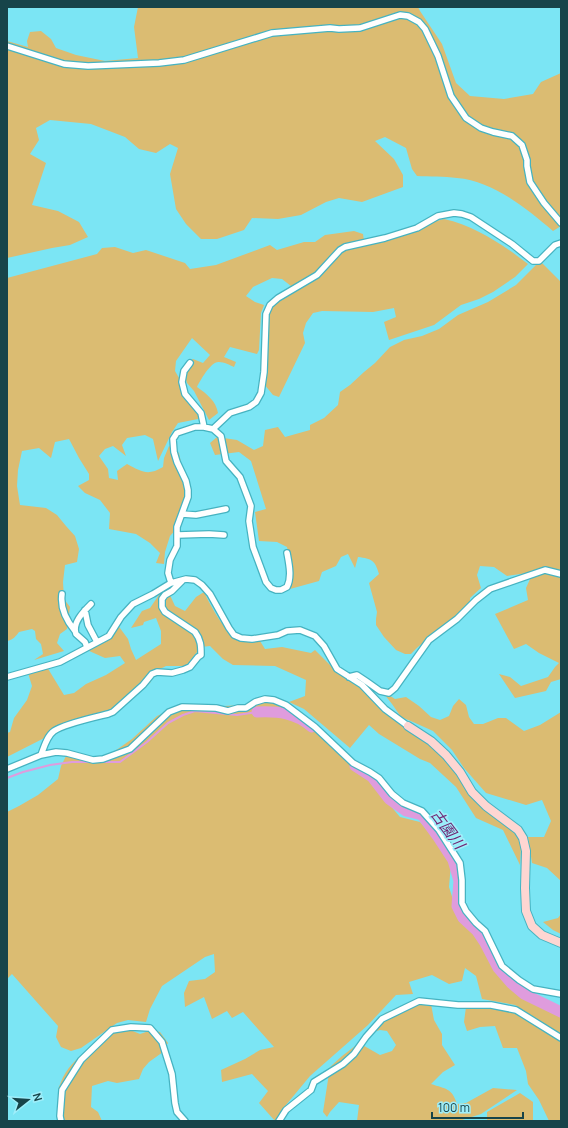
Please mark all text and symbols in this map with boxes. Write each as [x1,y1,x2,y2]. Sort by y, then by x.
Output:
water label: 古園川 [426,805,471,855]
north arrow [8,1080,48,1120]
text: N [30,1091,46,1103]
scale bar [432,1094,523,1120]
text: 100 m [438,1099,470,1116]

